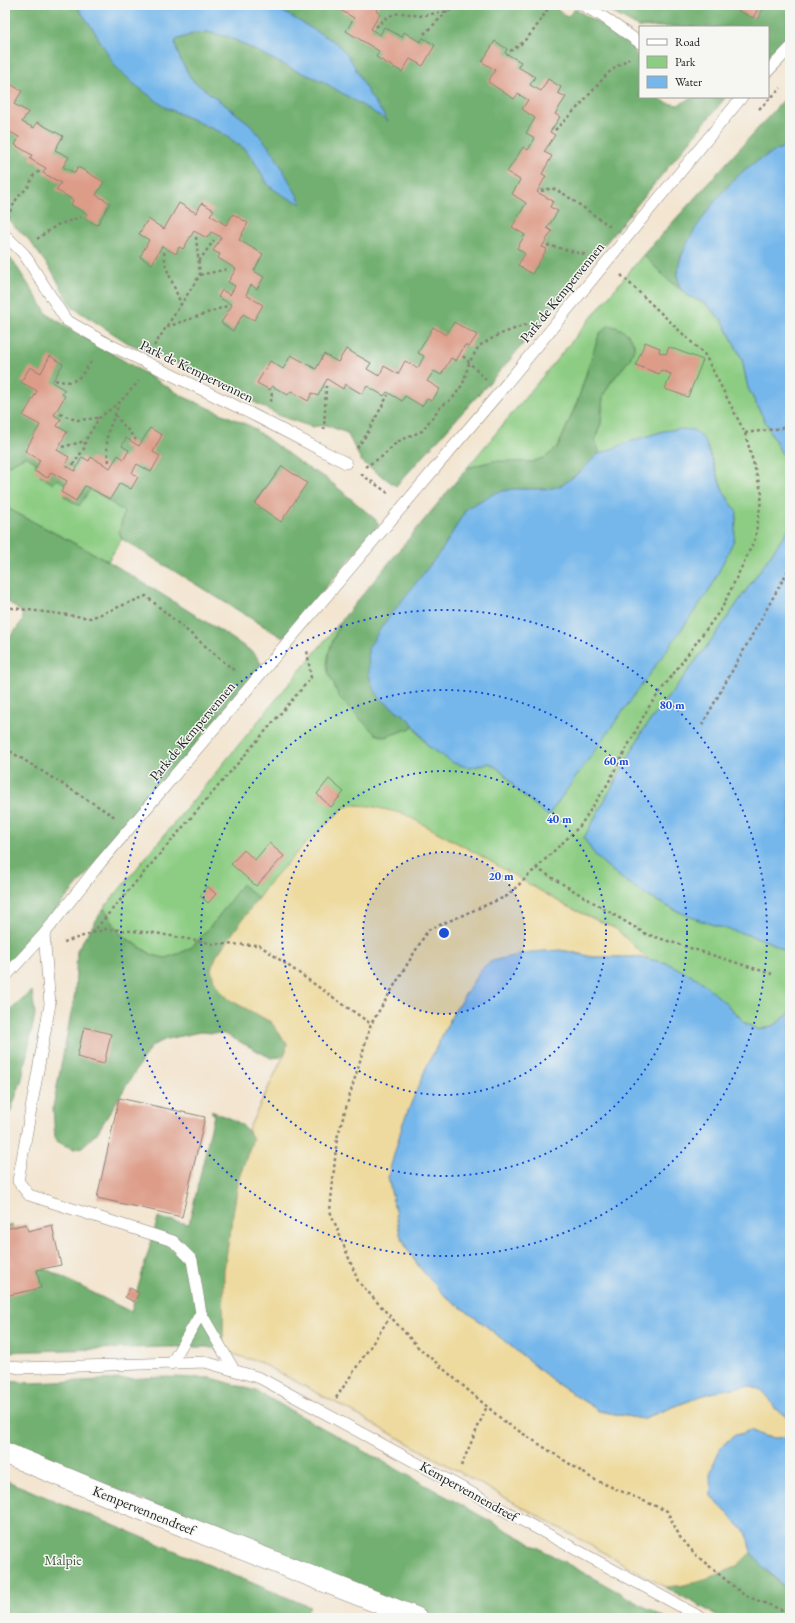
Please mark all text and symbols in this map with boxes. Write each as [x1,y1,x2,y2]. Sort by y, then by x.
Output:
legend [639,26,769,98]
text: Road [675,34,701,50]
text: Park [675,54,696,70]
text: Water [675,74,702,90]
street label: Park de Kempervennen [516,238,608,346]
street label: Park de Kempervennen [137,336,257,407]
street label: Park de Kempervennen [145,677,239,784]
text: 80 m [659,697,685,713]
text: 60 m [603,753,629,769]
text: 40 m [546,811,572,827]
text: 20 m [488,868,514,884]
centre of rings [437,926,451,940]
street label: Kempervennendreef [417,1457,522,1526]
street label: Kempervennendreef [90,1481,199,1539]
park label: Malpie [44,1551,82,1569]

